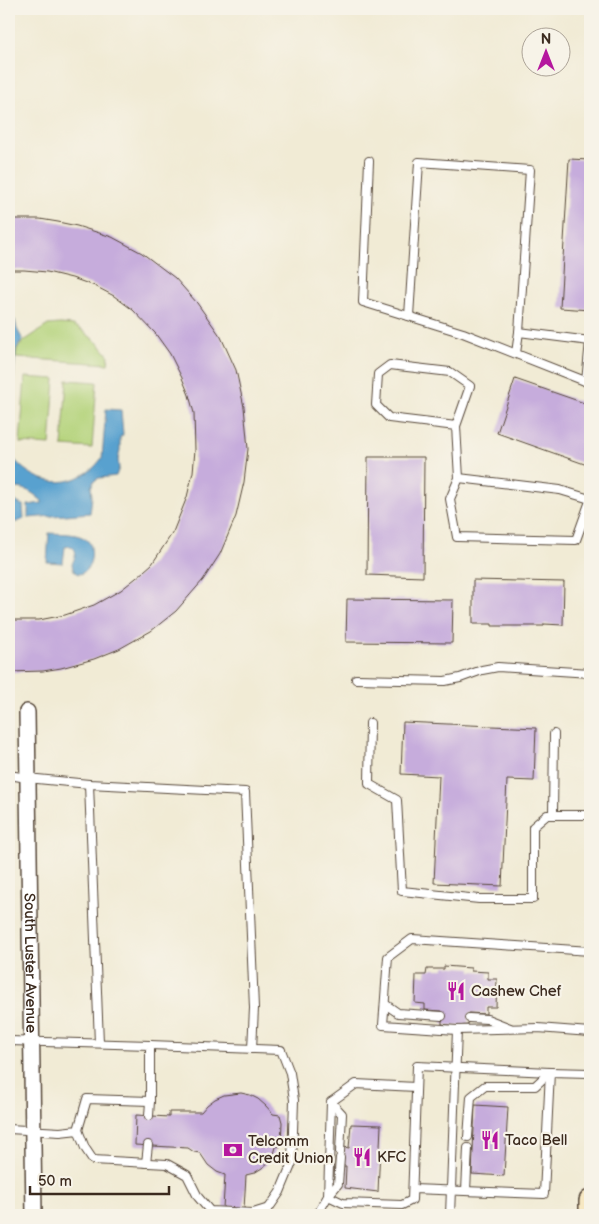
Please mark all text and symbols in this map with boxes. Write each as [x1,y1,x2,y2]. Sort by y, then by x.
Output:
north arrow [522,28,572,78]
text: N [541,31,551,48]
street label: South Luster Avenue [20,893,40,1033]
restaurant icon: Cashew Chef [445,980,467,1002]
place label: Cashew Chef [471,982,562,1001]
restaurant icon: Taco Bell [479,1129,501,1151]
place label: Taco Bell [505,1131,567,1150]
place label: Telcomm Credit Union [248,1132,333,1168]
bank icon: Telcomm Credit Union [222,1139,244,1161]
restaurant icon: KFC [351,1146,373,1168]
place label: KFC [377,1148,407,1167]
scale bar [30,1164,169,1196]
text: 50 m [38,1172,72,1191]

